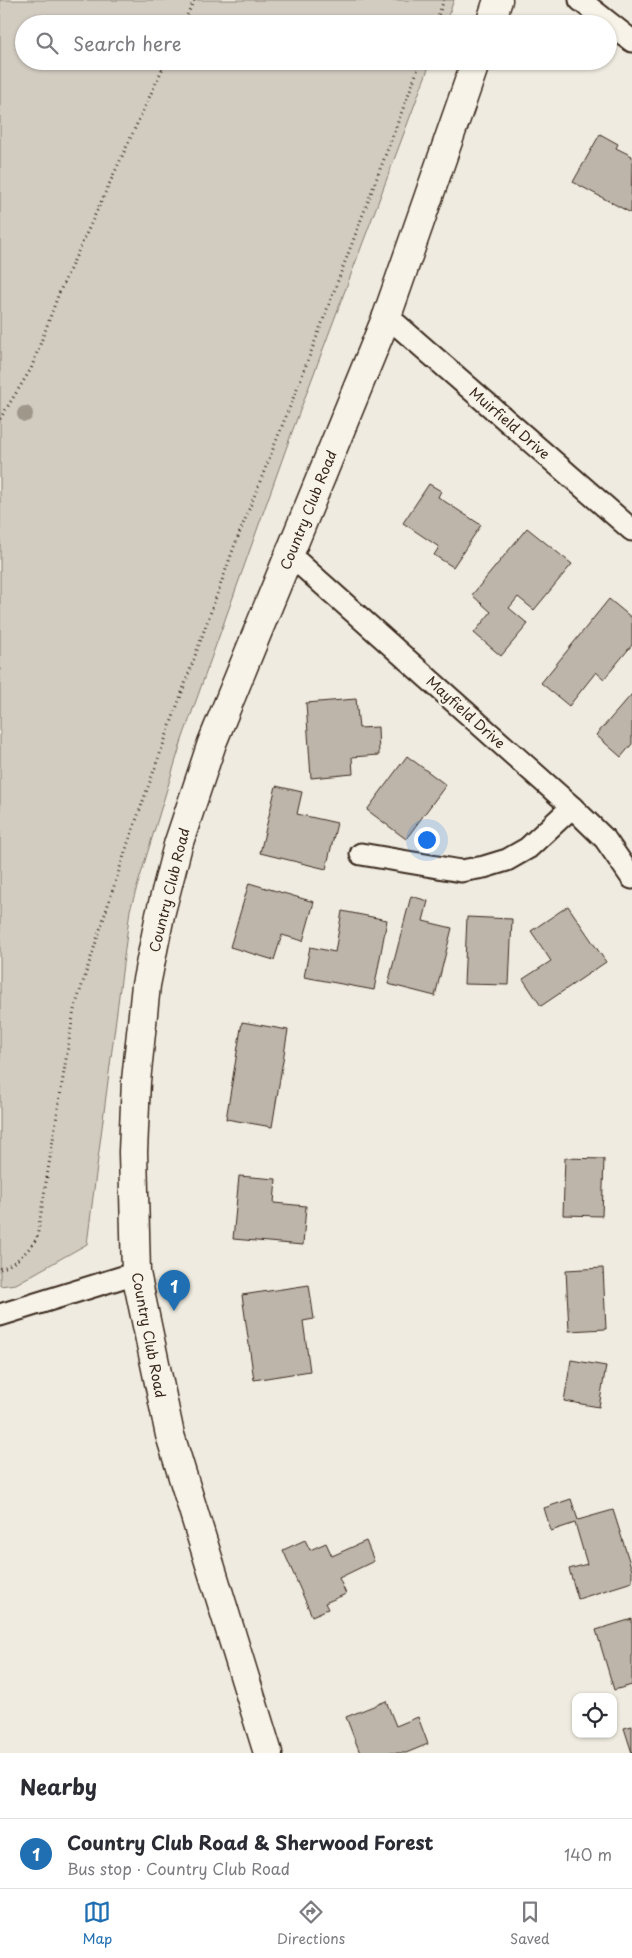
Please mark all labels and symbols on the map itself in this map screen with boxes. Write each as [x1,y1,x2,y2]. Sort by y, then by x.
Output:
street label: Muirfield Drive [465,382,555,464]
street label: Country Club Road [274,447,342,573]
street label: Mayfield Drive [422,671,510,753]
street label: Country Club Road [143,826,195,954]
your location [414,827,440,853]
street label: Country Club Road [127,1270,171,1400]
pin: 1 [158,1270,190,1311]

